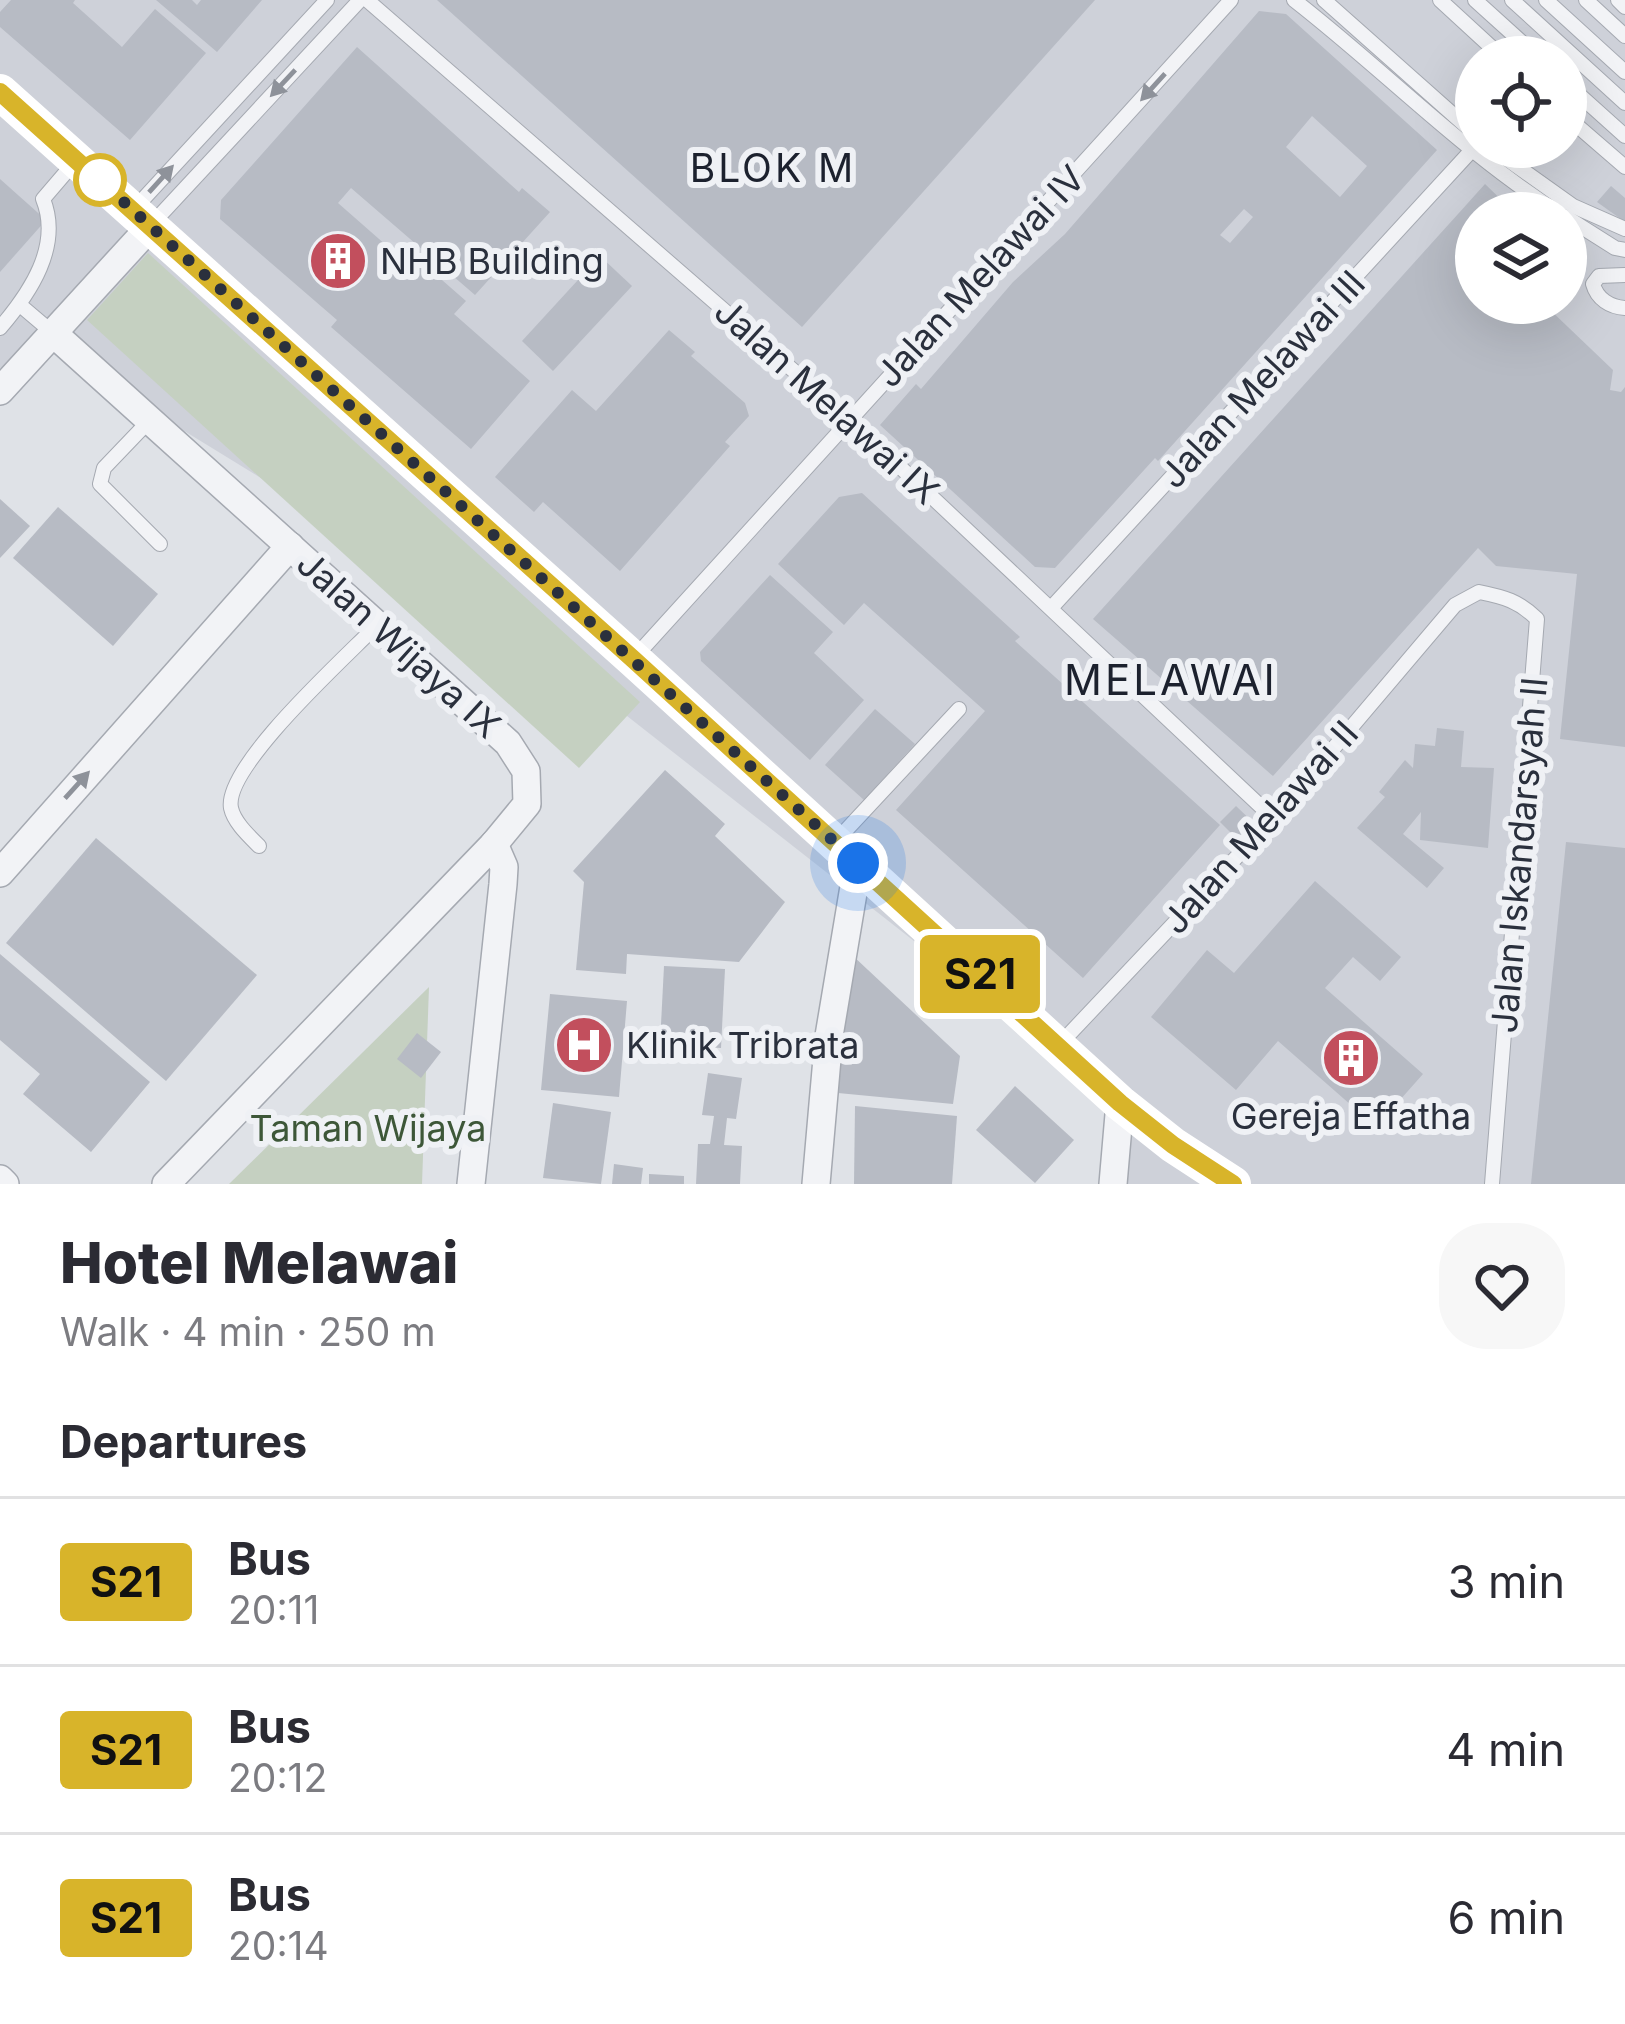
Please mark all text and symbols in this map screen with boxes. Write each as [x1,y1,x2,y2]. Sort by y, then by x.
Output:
map controls [1455,36,1587,324]
button: locate [1455,36,1587,168]
one-way arrow [270,69,297,98]
one-way arrow [1140,72,1167,101]
district label: BLOK M [690,144,856,191]
unlabelled marker [75,155,125,205]
street label: Jalan Melawai IV [866,156,1094,396]
one-way arrow [147,165,174,194]
button: layers [1455,192,1587,324]
building icon: NHB Building [307,230,369,292]
place label: NHB Building [380,239,604,283]
street label: Jalan Melawai III [1150,261,1374,497]
street label: Jalan Melawai IX [706,289,948,513]
street label: Jalan Wijaya IX [288,541,510,747]
district label: MELAWAI [1064,654,1278,705]
street label: Jalan Iskandarsyah II [1482,675,1556,1035]
street label: Jalan Melawai II [1153,711,1367,943]
one-way arrow [63,770,90,800]
your location [828,833,888,893]
line badge: S21 [911,935,1049,1013]
text: S21 [944,948,1016,999]
hospital icon: Klinik Tribrata [553,1014,615,1076]
place label: Klinik Tribrata [626,1023,860,1067]
building icon: Gereja Effatha [1320,1027,1382,1089]
place label: Gereja Effatha [1231,1094,1471,1138]
park label: Taman Wijaya [250,1106,486,1150]
button: heart [1439,1223,1565,1349]
text: Hotel Melawai [60,1228,458,1297]
text: Walk · 4 min · 250 m [60,1308,436,1355]
text: Departures [60,1414,307,1469]
text: Bus [228,1531,311,1586]
text: 3 min [1448,1554,1565,1609]
text: S21 [90,1556,162,1607]
text: 20:11 [228,1586,319,1633]
text: Bus [228,1699,311,1754]
text: 4 min [1446,1722,1565,1777]
text: S21 [90,1724,162,1775]
text: 20:12 [228,1754,327,1801]
text: Bus [228,1867,311,1922]
text: 6 min [1448,1890,1565,1945]
text: S21 [90,1892,162,1943]
text: 20:14 [228,1922,329,1969]

